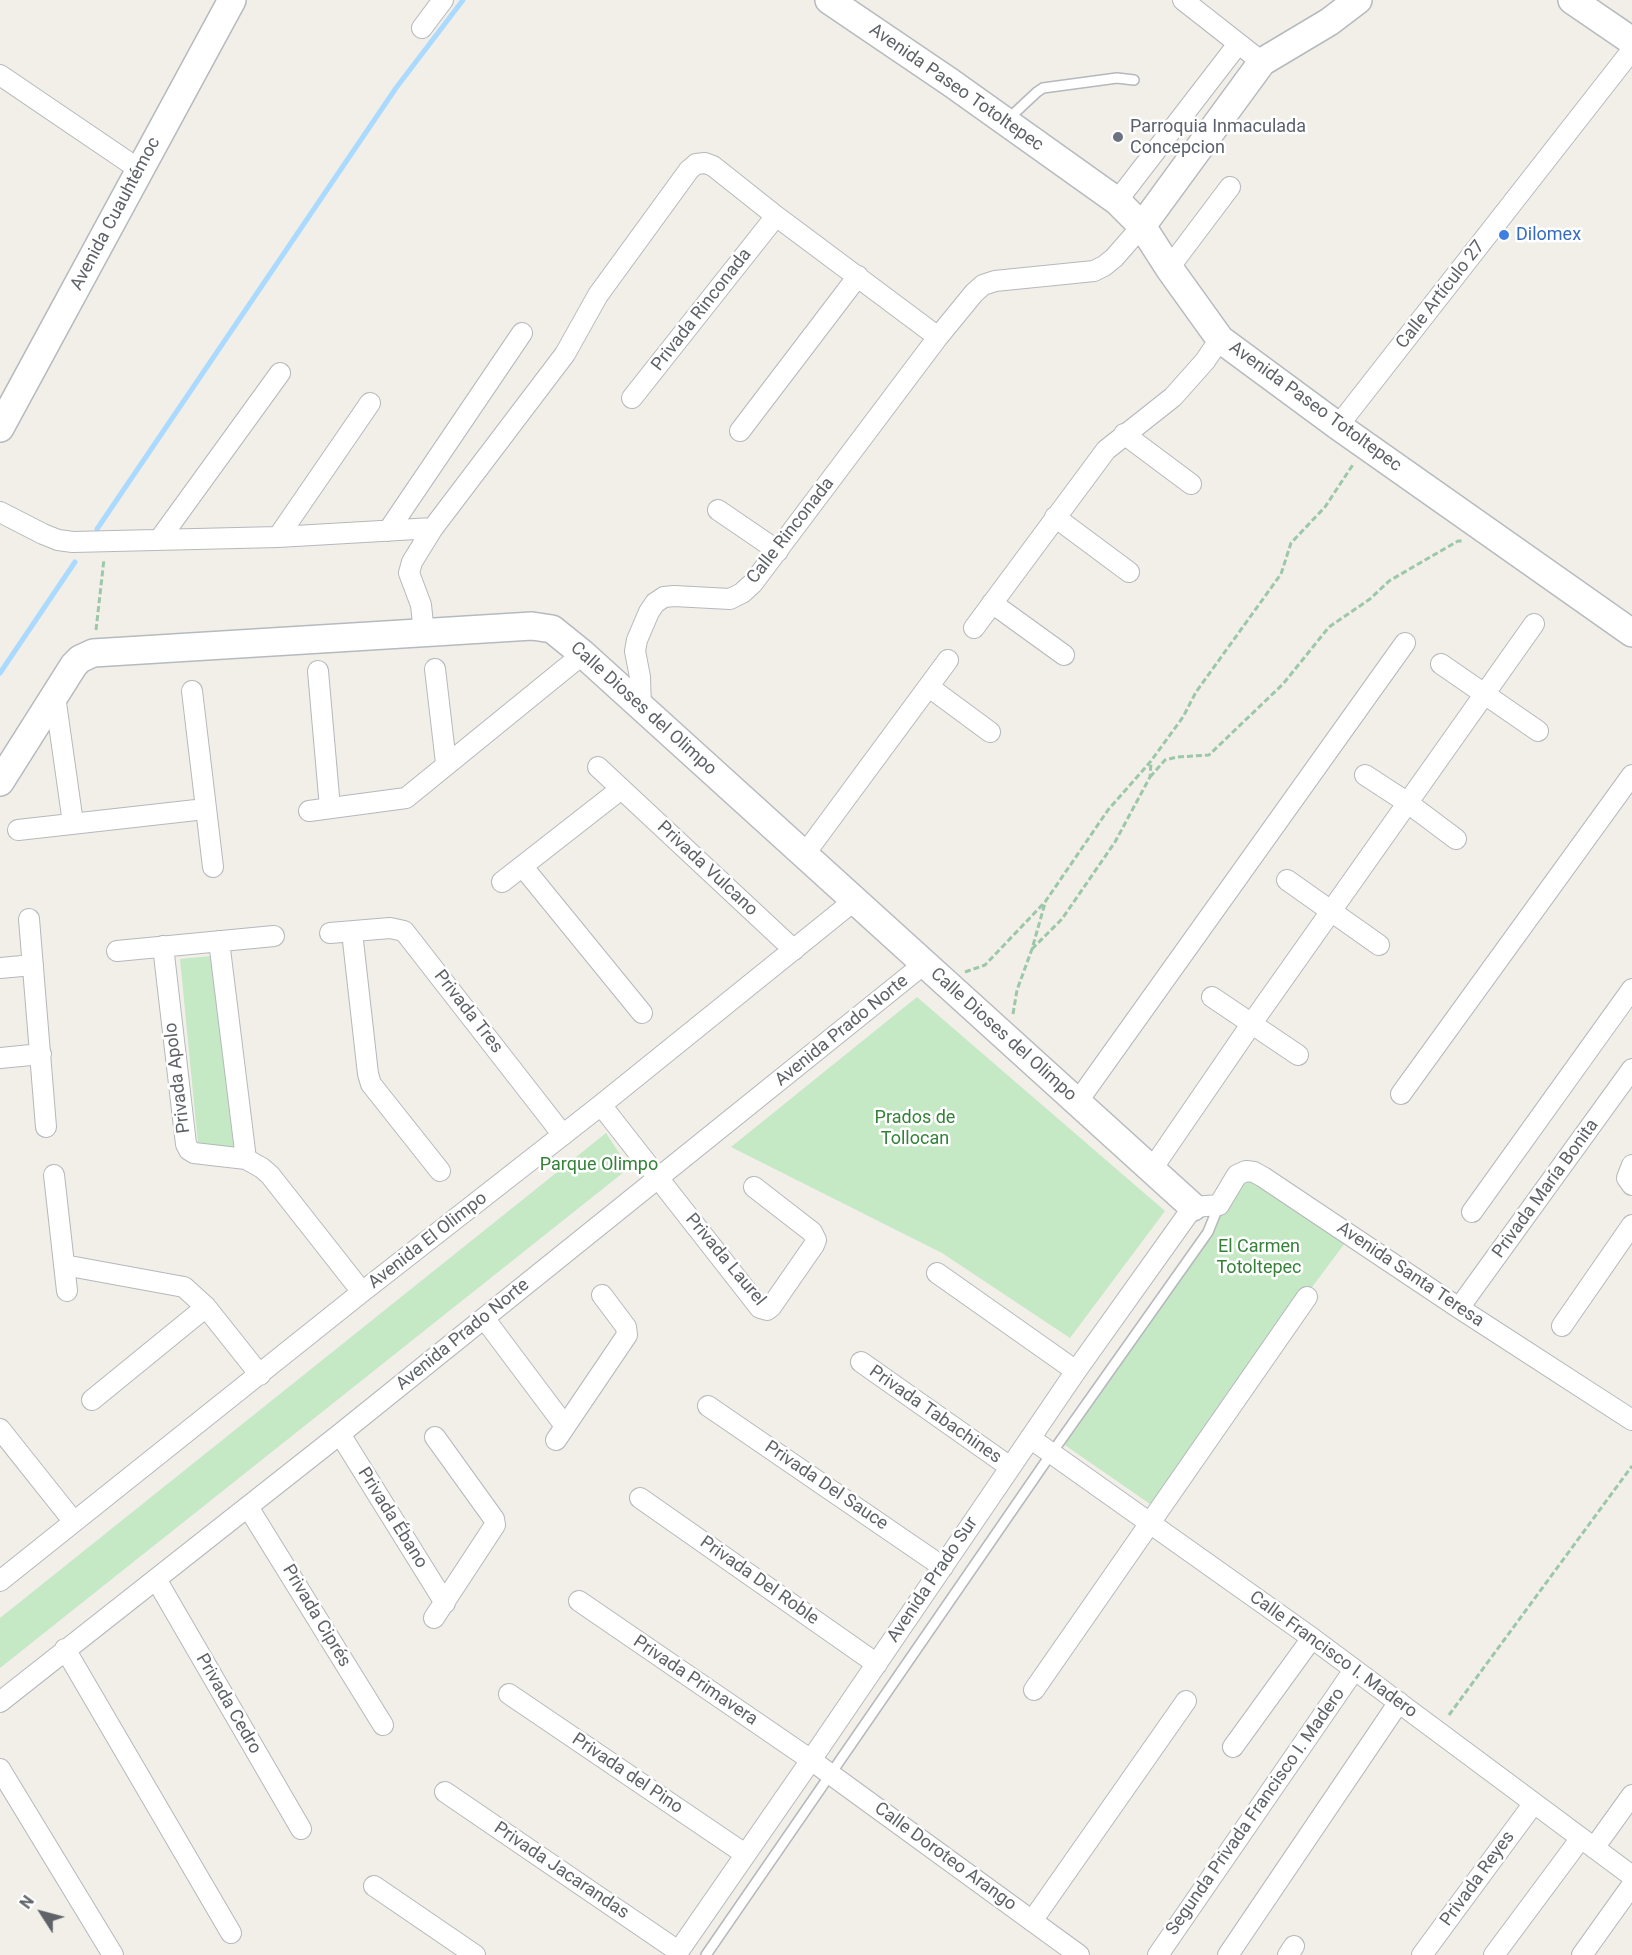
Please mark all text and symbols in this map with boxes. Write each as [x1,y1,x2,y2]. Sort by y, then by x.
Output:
street label: Avenida Paseo Totoltepec [865,20,1047,156]
place label: Parroquia Inmaculada Concepcion [1130,116,1306,158]
marker: Parroquia Inmaculada Concepcion [1111,130,1125,144]
street label: Avenida Cuauhtémoc [66,134,166,294]
place label: Dilomex [1516,224,1581,246]
marker: Dilomex [1497,228,1511,242]
street label: Calle Artículo 27 [1392,237,1490,353]
street label: Privada Rinconada [648,244,756,376]
street label: Avenida Paseo Totoltepec [1225,337,1405,477]
street label: Calle Rinconada [743,474,839,588]
street label: Calle Dioses del Olimpo [565,638,721,780]
street label: Privada Vulcano [652,817,762,921]
street label: Calle Dioses del Olimpo [925,964,1081,1106]
street label: Privada Tres [429,966,507,1058]
street label: Avenida Prado Norte [771,971,913,1091]
street label: Privada Apolo [160,1021,196,1135]
park label: Prados de Tollocan [875,1107,955,1150]
street label: Privada María Bonita [1488,1115,1604,1263]
park label: Parque Olimpo [540,1154,658,1176]
street label: Avenida El Olimpo [364,1188,492,1294]
street label: Privada Laurel [680,1209,770,1311]
street label: Avenida Santa Teresa [1332,1218,1488,1332]
park label: El Carmen Totoltepec [1217,1236,1301,1278]
street label: Avenida Prado Norte [392,1275,534,1395]
street label: Privada Tabachines [865,1361,1005,1469]
street label: Privada Del Sauce [760,1437,892,1535]
street label: Privada Ébano [352,1464,432,1572]
street label: Avenida Prado Sur [883,1513,983,1647]
street label: Privada Del Roble [695,1532,823,1630]
street label: Privada Ciprés [277,1561,355,1671]
street label: Calle Francisco I. Madero [1245,1587,1421,1723]
street label: Privada Primavera [629,1631,761,1731]
street label: Privada Cedro [191,1650,265,1758]
street label: Segunda Privada Francisco I. Madero [1162,1684,1350,1940]
street label: Privada del Pino [567,1729,687,1819]
street label: Calle Doroteo Arango [870,1798,1020,1916]
street label: Privada Jacarandas [489,1818,633,1924]
street label: Privada Reyes [1436,1827,1520,1931]
north arrow [12,1883,72,1943]
text: N [16,1892,38,1912]

